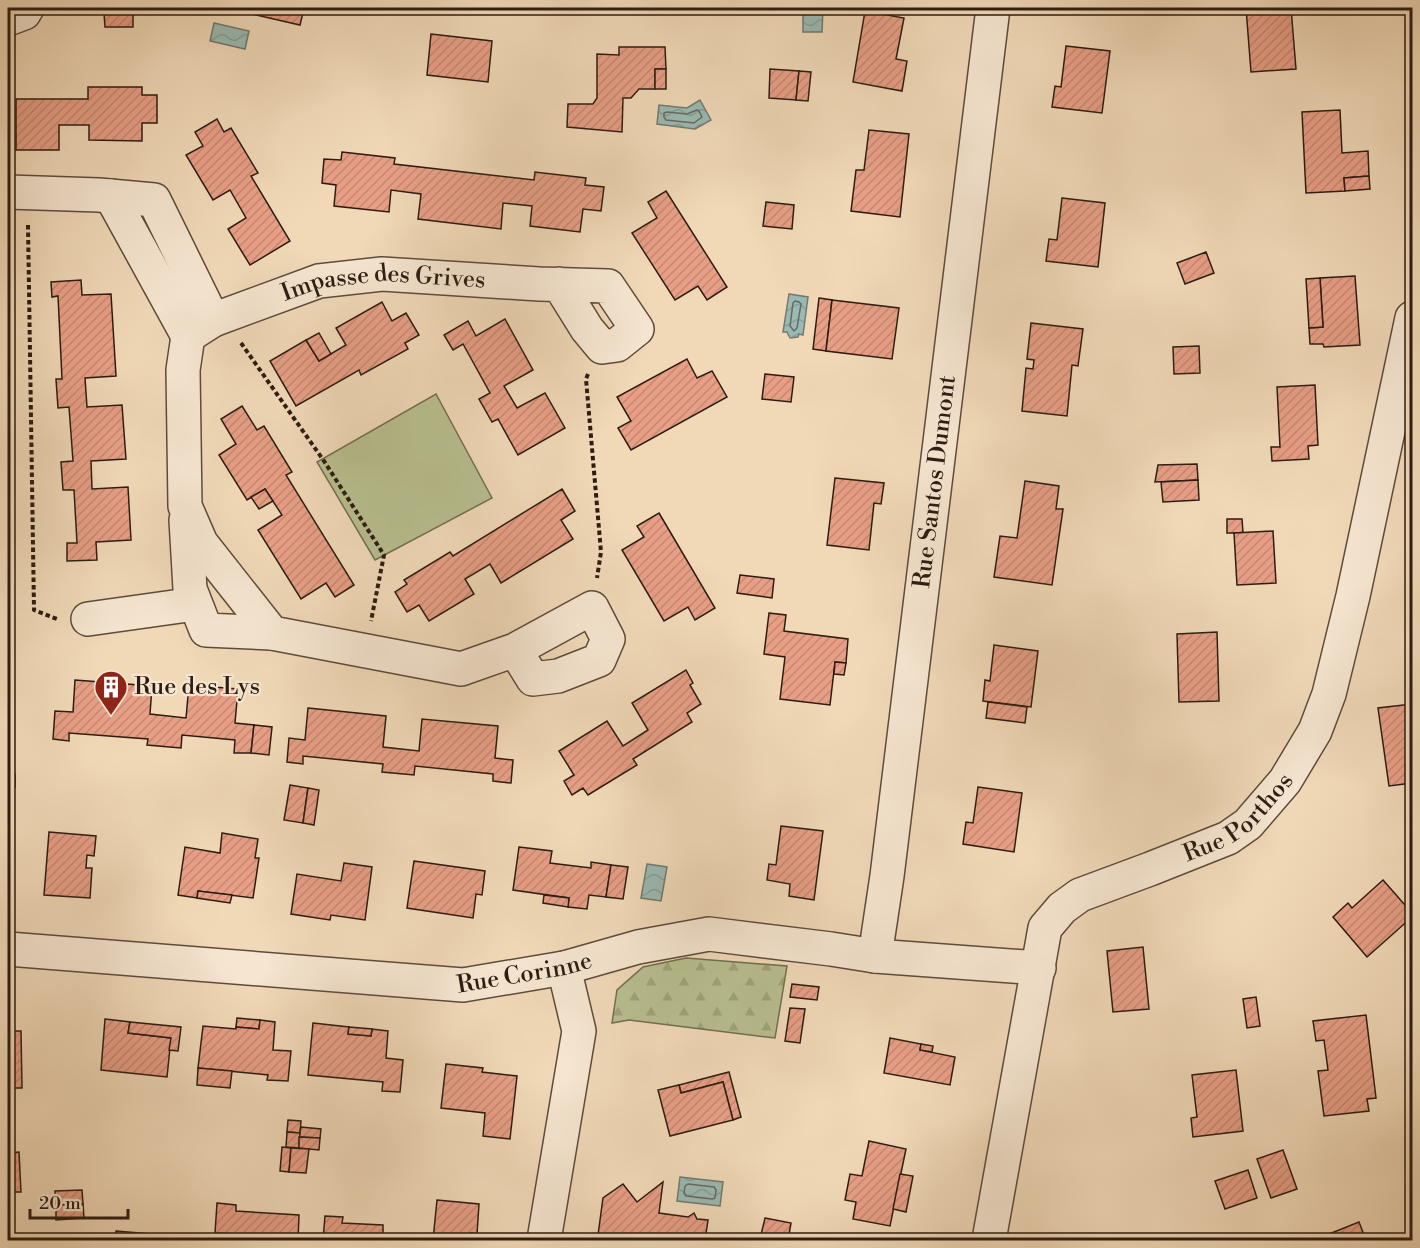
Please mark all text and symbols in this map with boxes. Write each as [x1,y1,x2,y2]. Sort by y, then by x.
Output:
street label: Impasse des Grives [277,258,486,309]
street label: Rue Santos Dumont [907,373,963,590]
building icon: Rue des Lys [93,669,129,716]
place label: Rue des Lys [134,672,260,702]
street label: Rue Porthos [1179,768,1301,869]
street label: Rue Corinne [455,946,596,1001]
scale bar [30,1182,128,1220]
text: 20 m [39,1192,81,1215]

